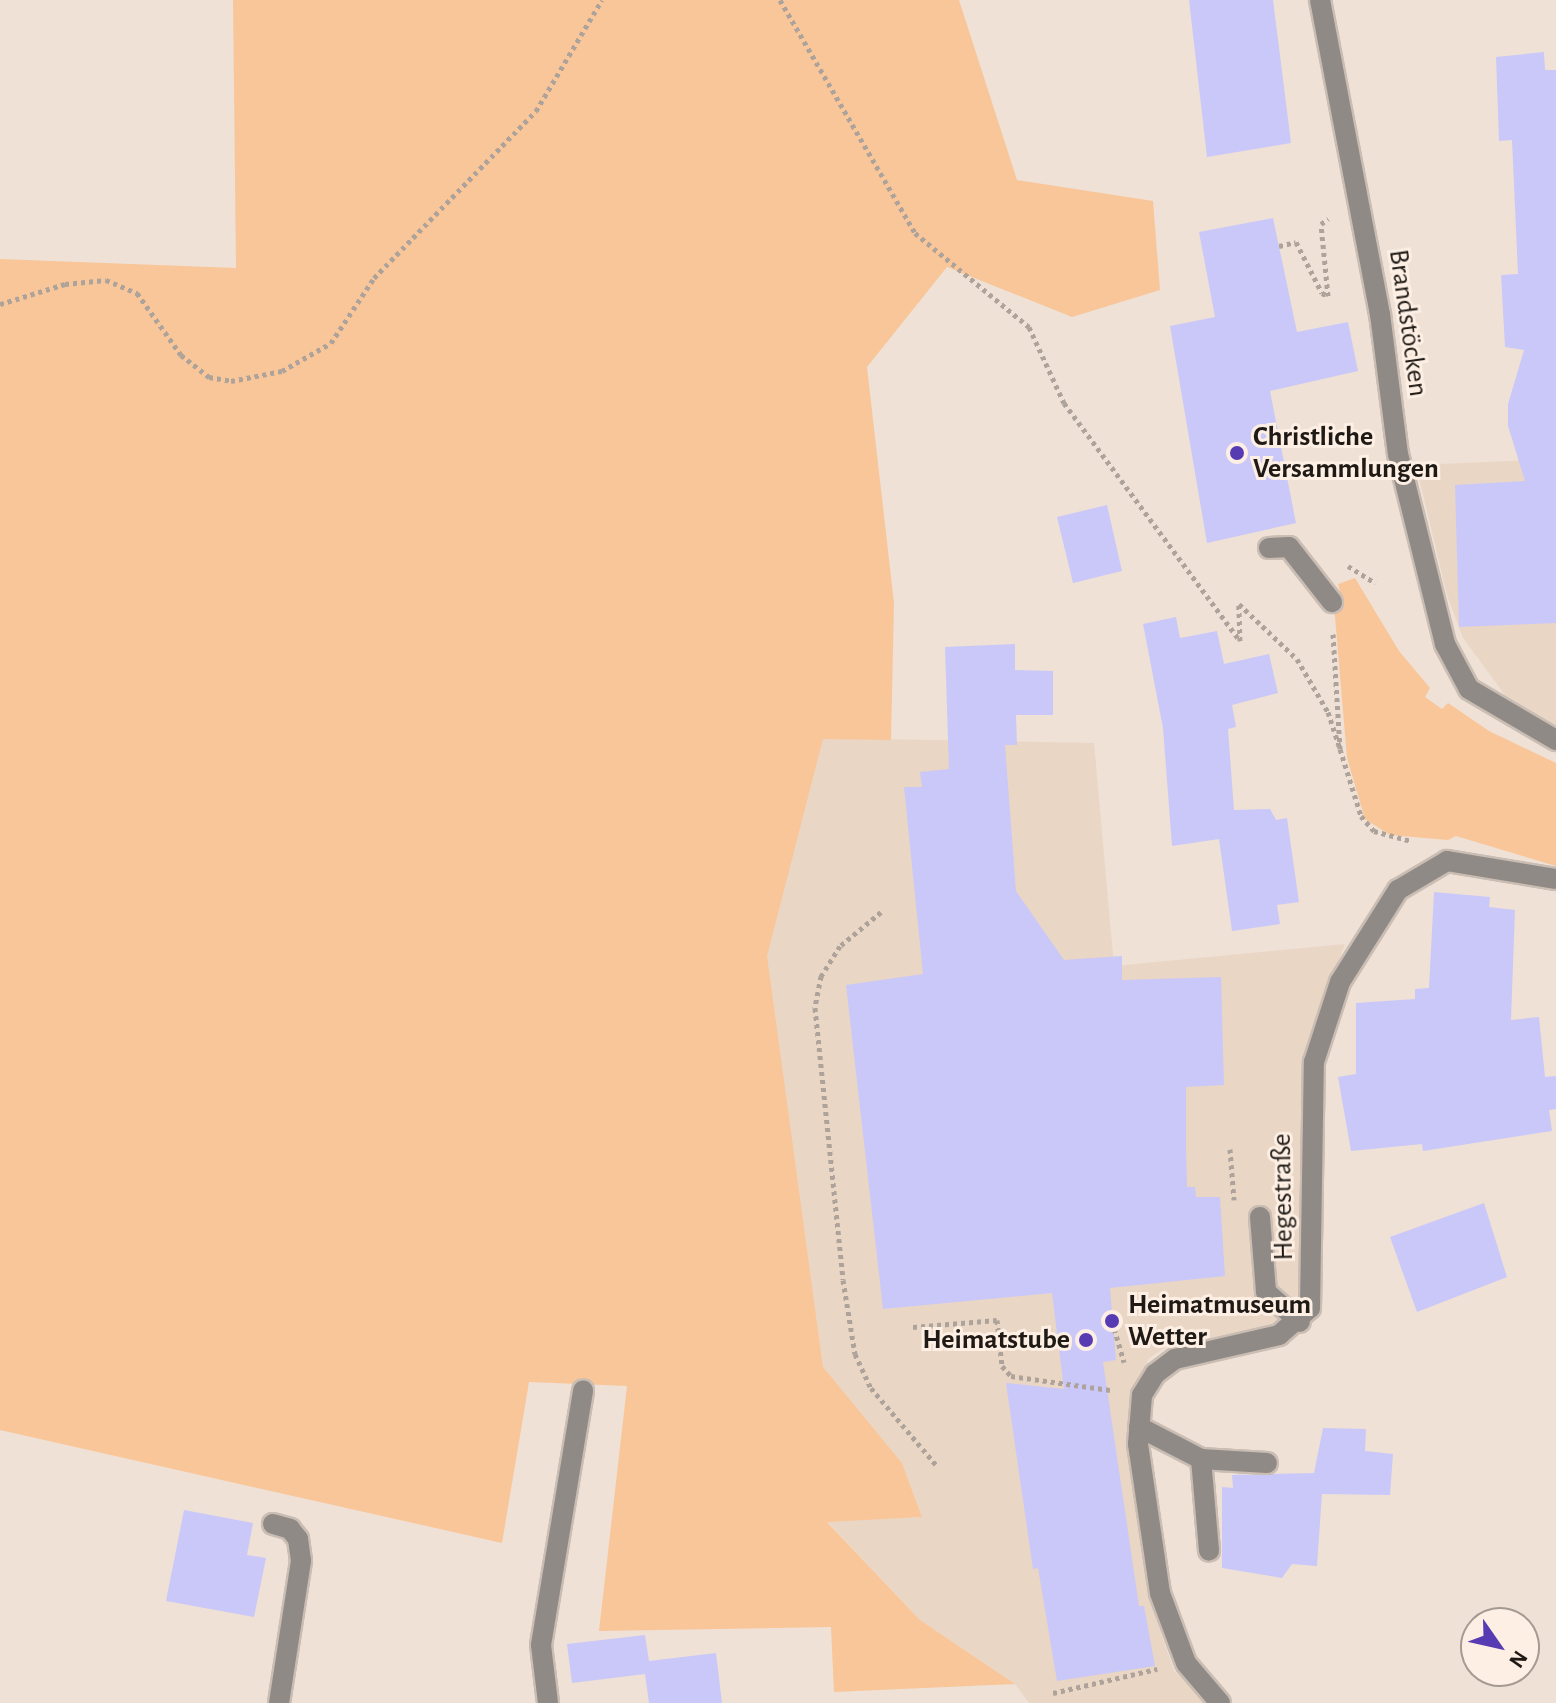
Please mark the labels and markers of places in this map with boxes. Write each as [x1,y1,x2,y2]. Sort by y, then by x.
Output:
place label: Christliche Versammlungen [1253,420,1439,486]
marker: Christliche Versammlungen [1228,444,1246,462]
place label: Heimatmuseum Wetter [1128,1288,1311,1354]
marker: Heimatmuseum Wetter [1103,1312,1121,1330]
place label: Heimatstube [922,1323,1070,1357]
marker: Heimatstube [1077,1331,1095,1349]

